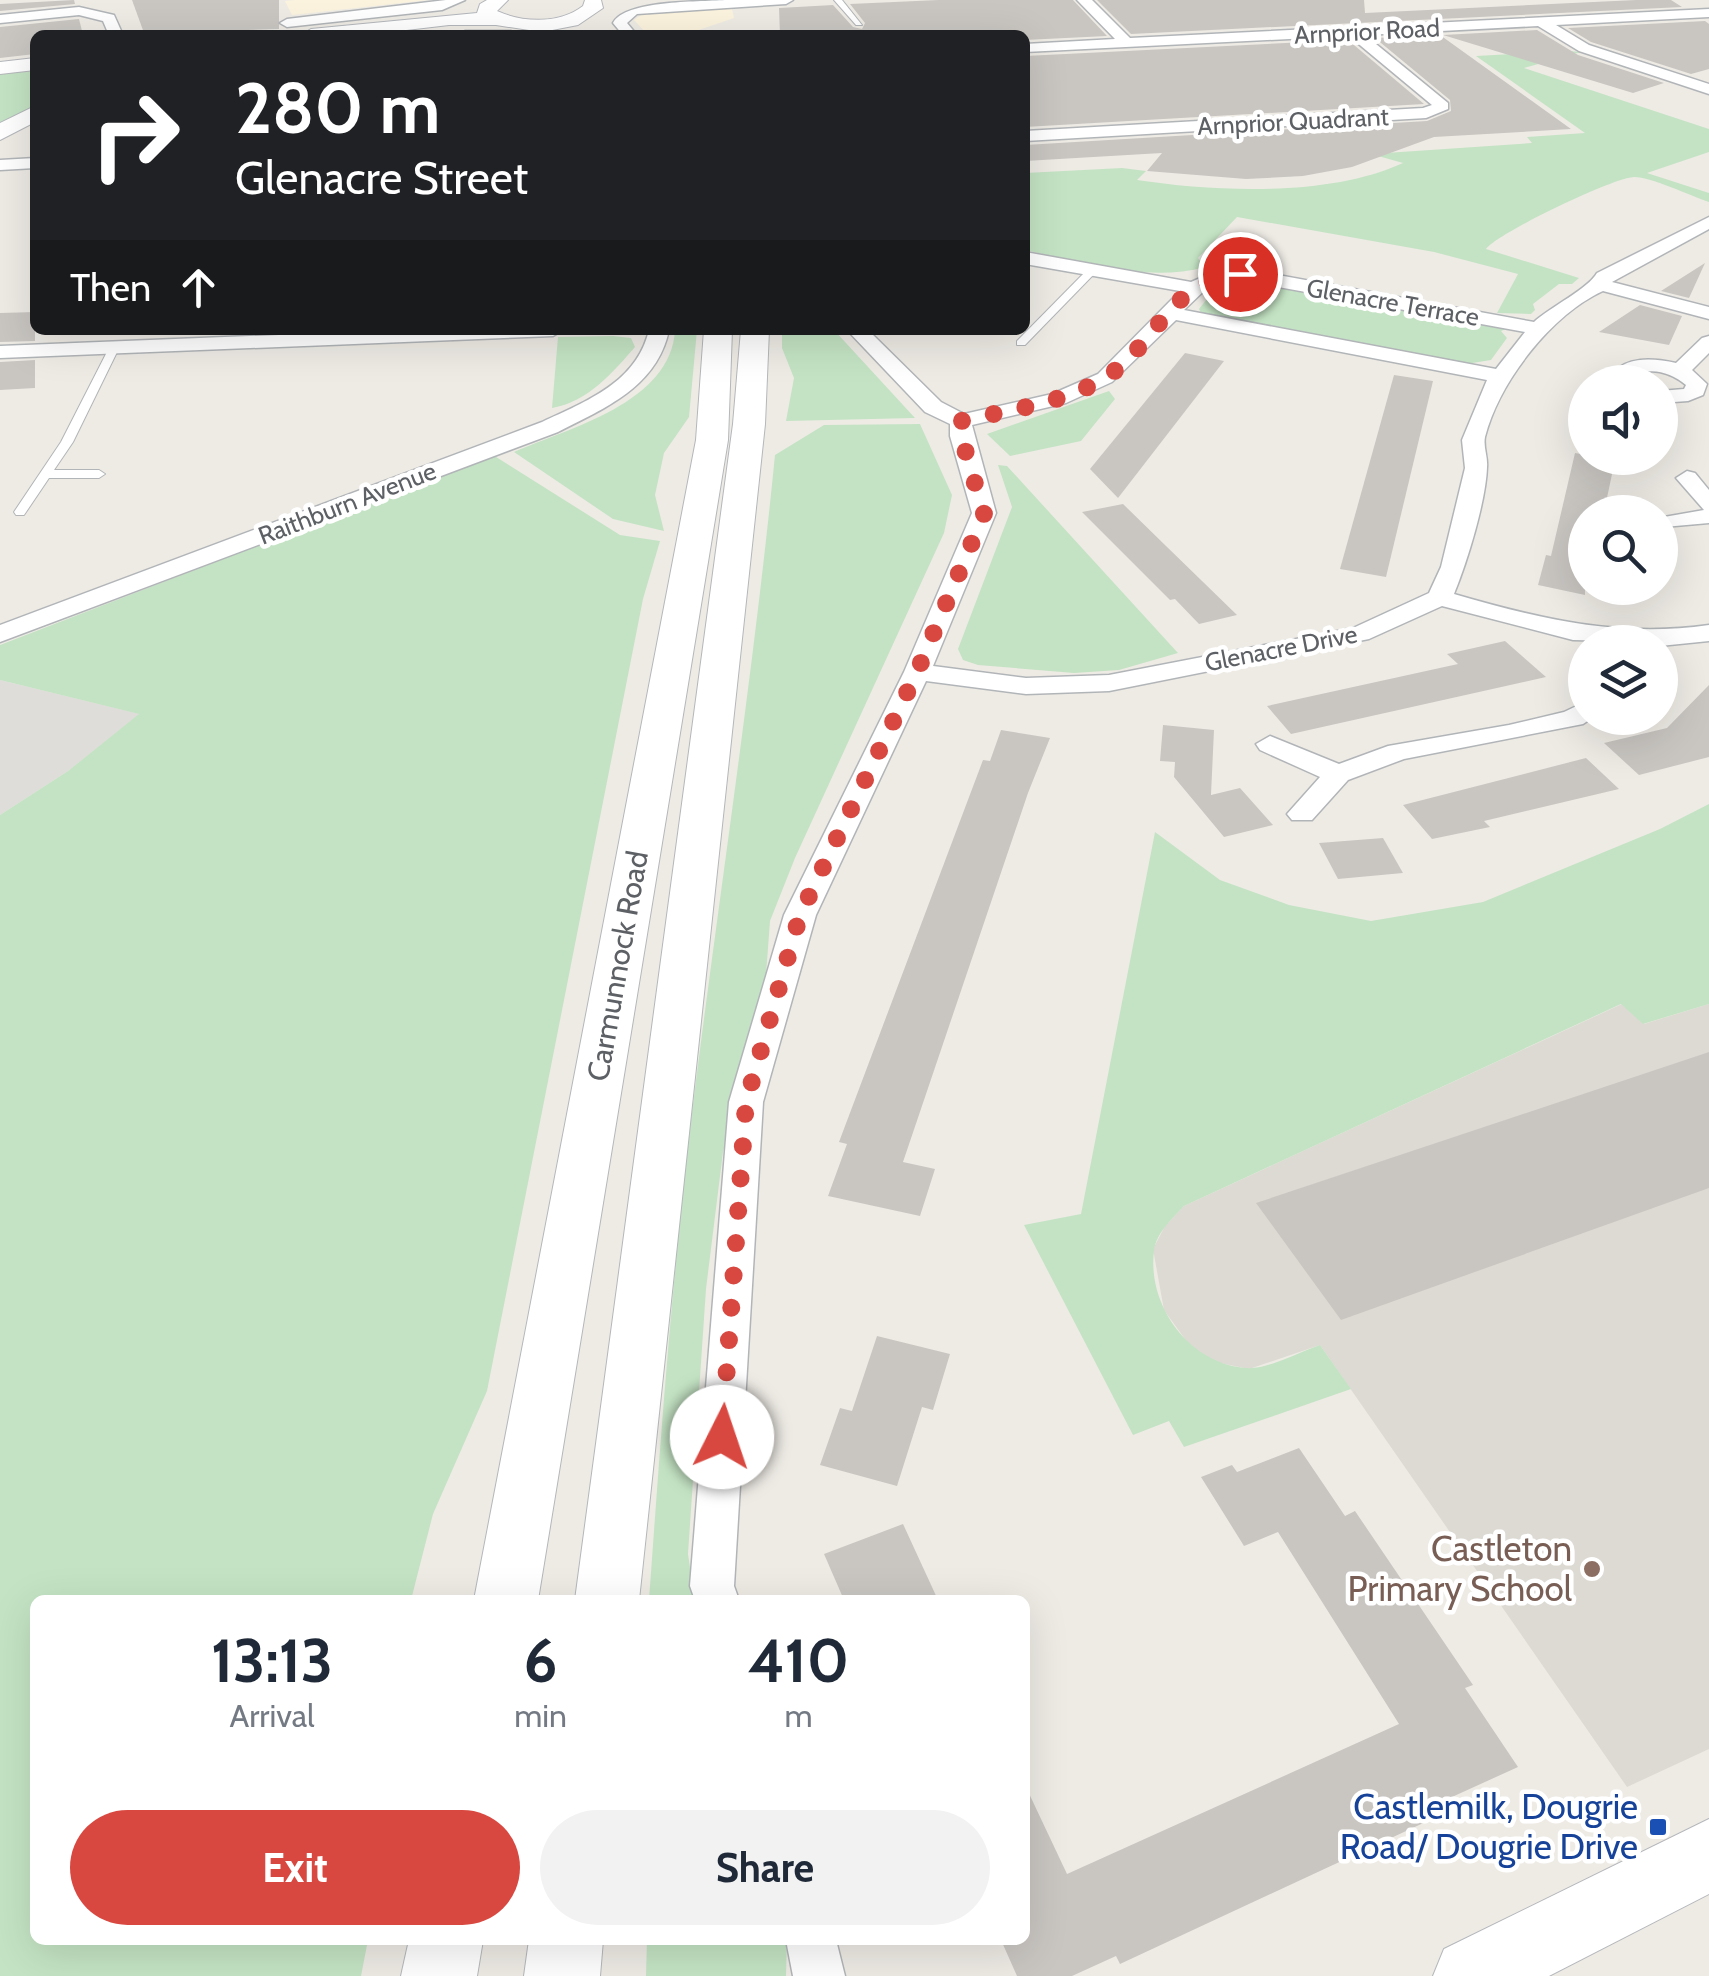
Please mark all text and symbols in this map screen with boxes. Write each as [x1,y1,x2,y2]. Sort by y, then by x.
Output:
street label: Arnprior Road [1293,12,1441,50]
text: 280 m [235,65,440,151]
icon: right [70,70,200,200]
street label: Arnprior Quadrant [1196,101,1390,141]
text: Glenacre Street [235,151,528,205]
pin [1198,232,1283,317]
icon: arrive [1213,247,1268,302]
icon: ahead [171,260,226,315]
text: Then [70,264,151,311]
street label: Glenacre Terrace [1305,272,1482,332]
map controls [1568,365,1678,735]
button: sound [1568,365,1678,475]
street label: Raithburn Avenue [254,455,440,551]
button: search [1568,495,1678,605]
street label: Glenacre Drive [1202,618,1360,677]
button: layers [1568,625,1678,735]
street label: Carmunnock Road [579,848,656,1084]
position arrow [670,1385,774,1489]
place label: Castleton Primary School [1348,1527,1573,1610]
marker: Castleton Primary School [1581,1558,1603,1580]
text: 13:13 [211,1624,333,1697]
text: 6 [524,1624,557,1697]
text: 410 [748,1624,849,1697]
text: Arrival [229,1696,315,1735]
text: min [514,1696,567,1735]
text: m [784,1696,812,1735]
place label: Castlemilk, Dougrie Road/ Dougrie Drive [1340,1785,1638,1868]
button: Exit [70,1810,520,1925]
button: Share [540,1810,990,1925]
marker: Castlemilk, Dougrie Road/ Dougrie Drive [1647,1816,1669,1838]

